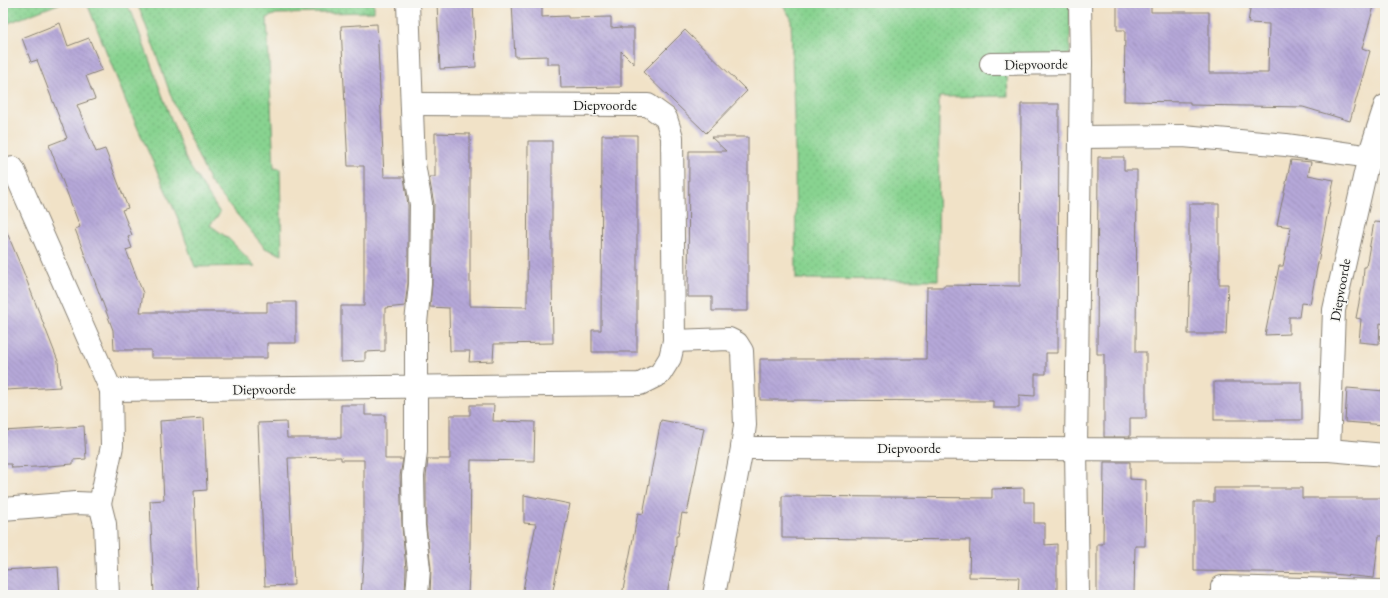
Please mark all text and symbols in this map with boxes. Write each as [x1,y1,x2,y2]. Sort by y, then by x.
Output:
street label: Diepvoorde [1004,54,1068,74]
street label: Diepvoorde [573,96,637,114]
street label: Diepvoorde [1326,257,1354,323]
street label: Diepvoorde [232,379,296,399]
street label: Diepvoorde [877,439,941,457]

